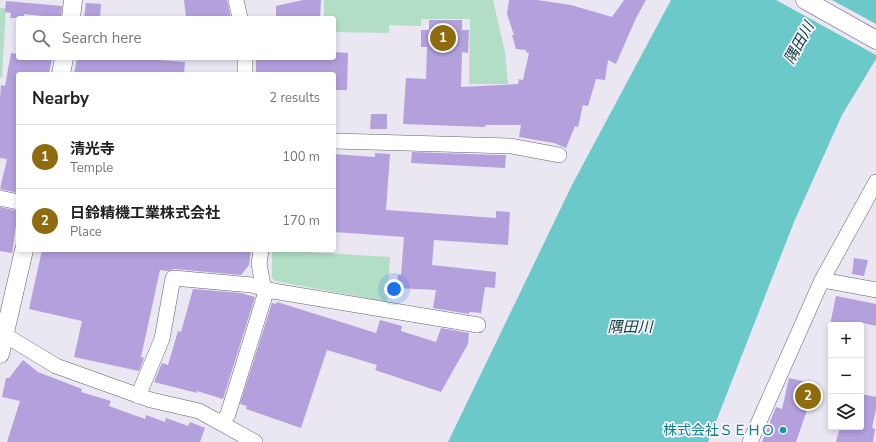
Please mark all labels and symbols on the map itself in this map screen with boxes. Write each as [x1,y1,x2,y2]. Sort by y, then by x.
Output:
water label: 隅田川 [779,17,820,68]
pin: 1 [430,23,456,53]
your location [384,279,404,299]
water label: 隅田川 [607,317,654,337]
pin: 2 [795,381,821,411]
place label: 株式会社ＳＥＨＯ [663,421,775,440]
marker: 株式会社ＳＥＨＯ [778,425,788,435]

